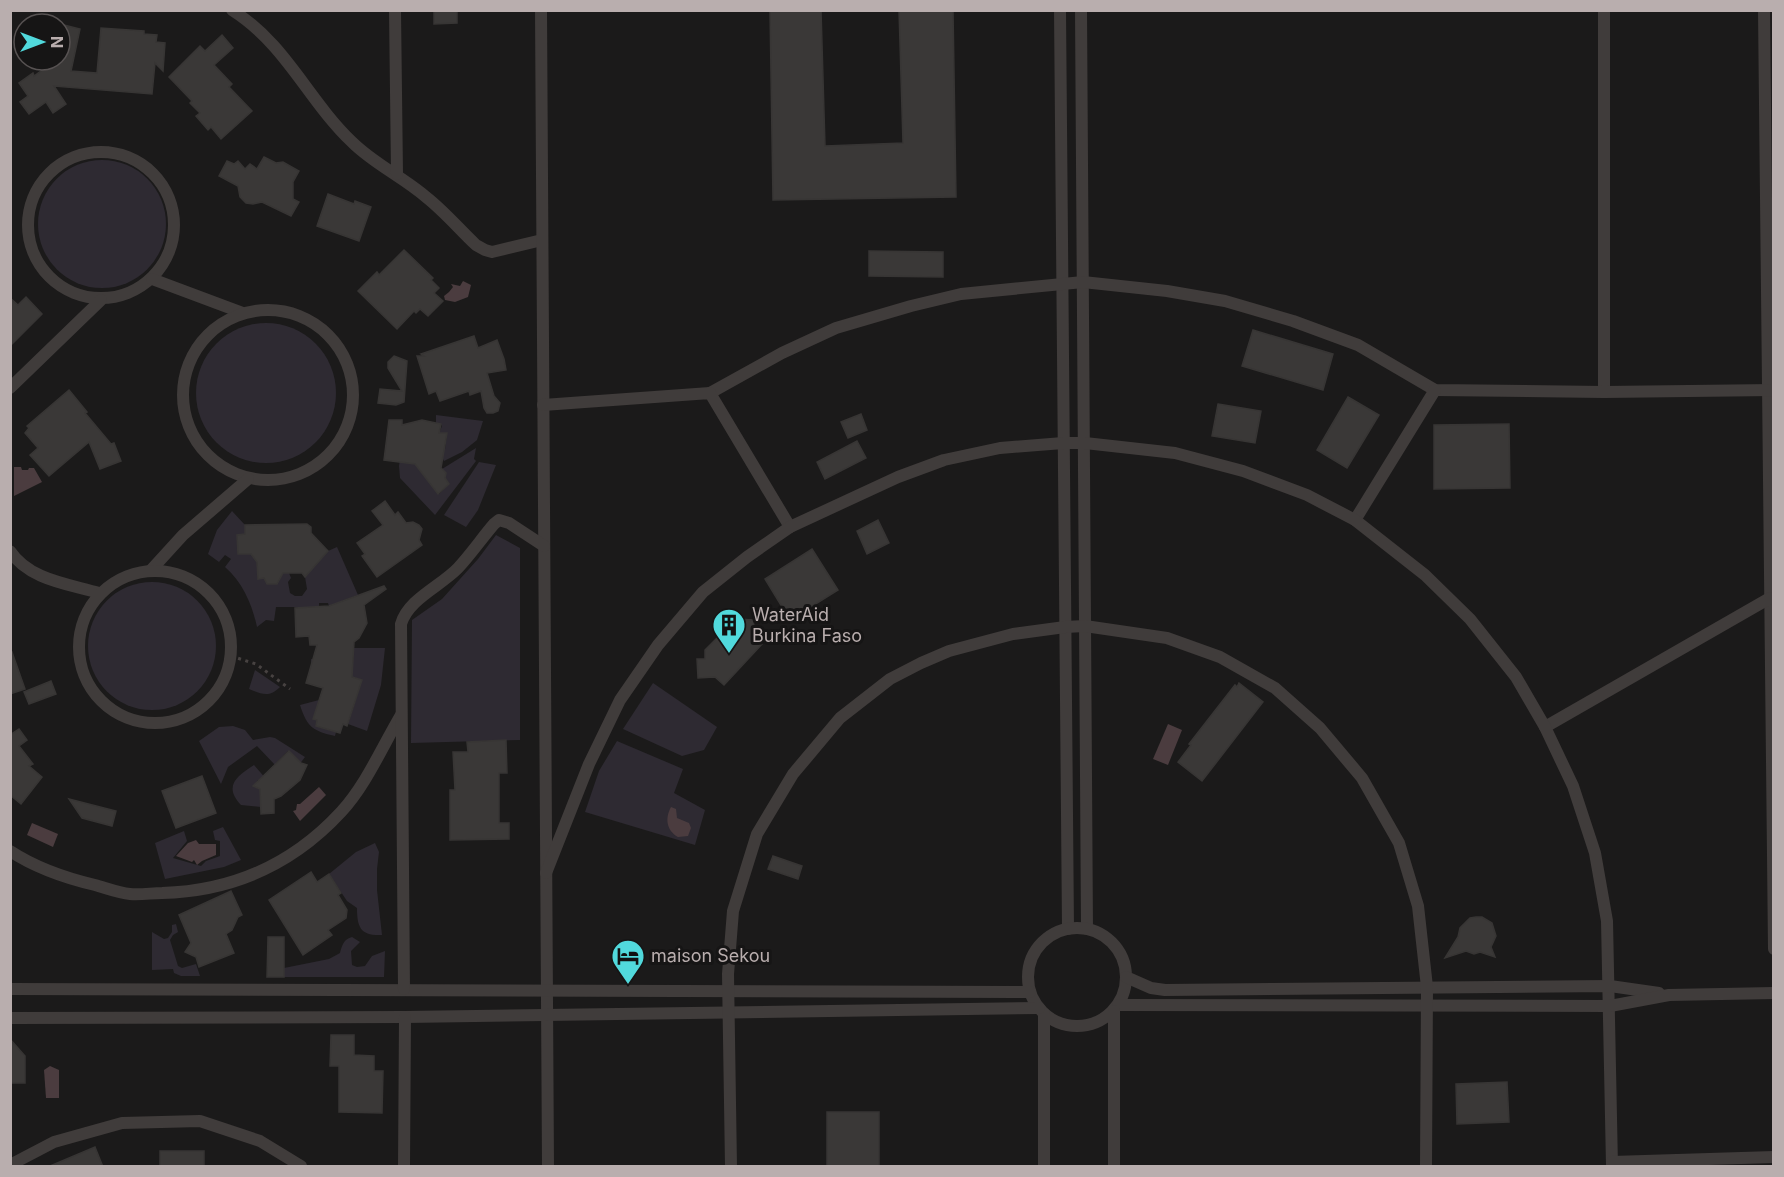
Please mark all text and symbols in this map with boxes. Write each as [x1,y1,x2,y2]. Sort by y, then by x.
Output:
north arrow [12,12,72,72]
text: N [47,36,67,48]
place label: WaterAid Burkina Faso [752,604,862,646]
building icon: WaterAid Burkina Faso [711,607,747,654]
hotel icon: maison Sekou [610,938,646,985]
place label: maison Sekou [651,945,770,966]

